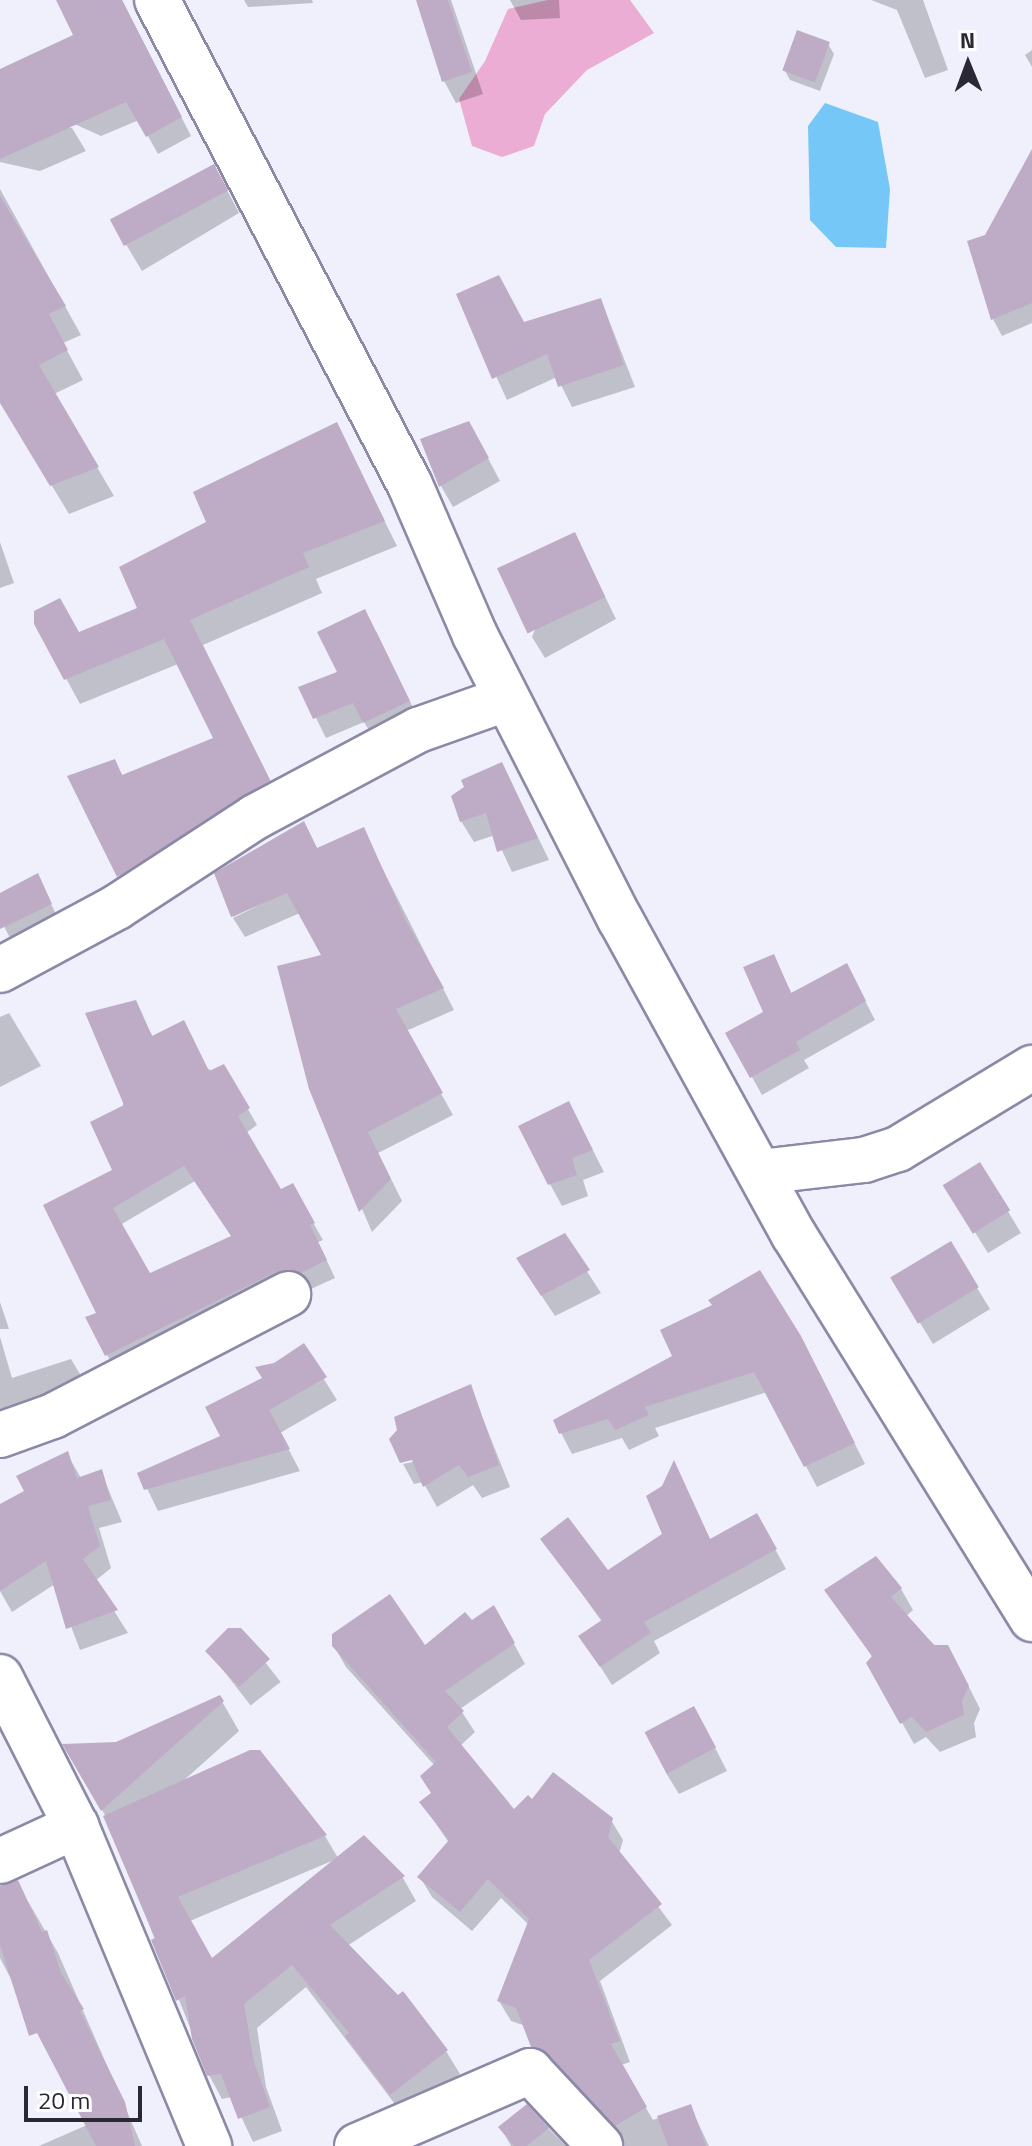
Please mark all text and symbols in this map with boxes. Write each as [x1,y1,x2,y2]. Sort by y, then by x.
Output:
text: N [960,23,976,57]
north arrow [928,24,1008,104]
scale bar [28,2070,146,2120]
text: 20 m [38,2082,90,2118]

